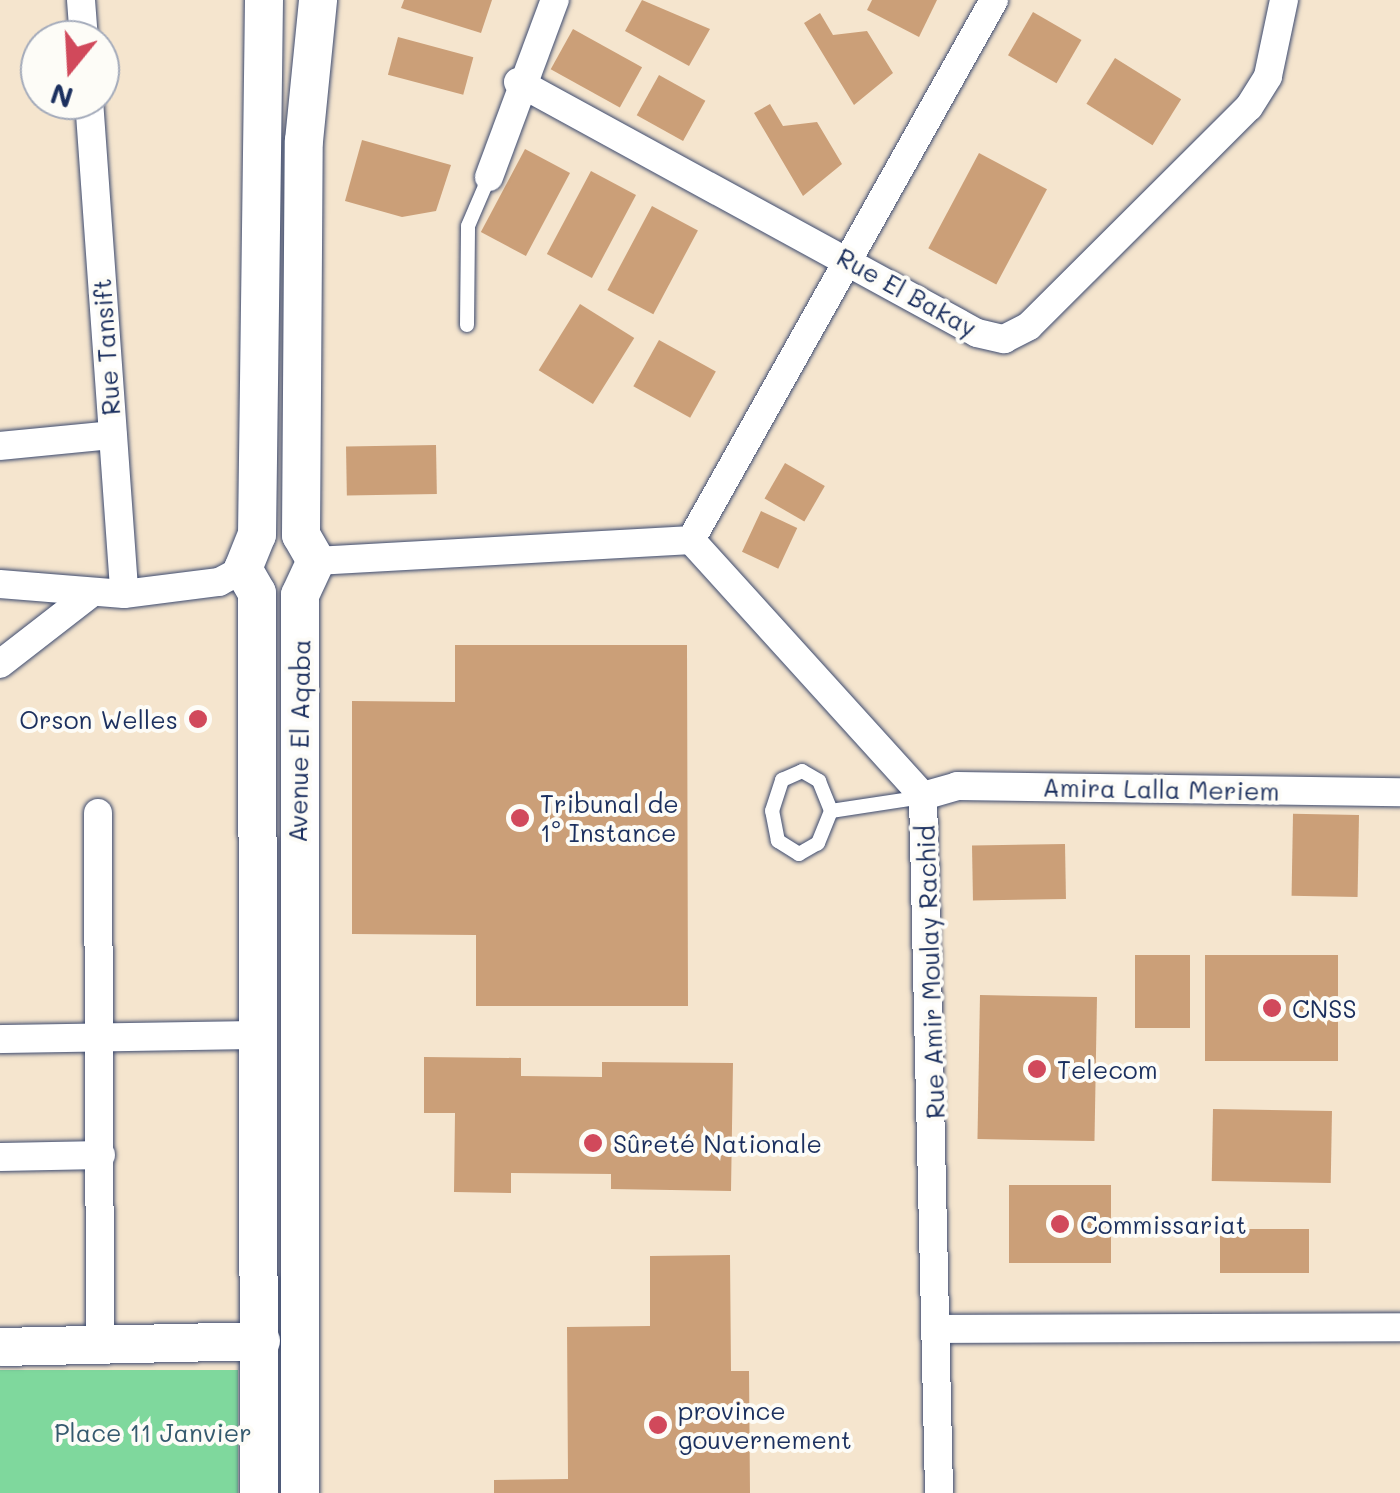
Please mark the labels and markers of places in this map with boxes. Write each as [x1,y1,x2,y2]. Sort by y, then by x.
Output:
place label: Orson Welles [19,704,178,734]
marker: Orson Welles [187,708,209,730]
place label: Tribunal de 1° Instance [540,789,679,848]
marker: Tribunal de 1° Instance [509,807,531,829]
place label: CNSS [1292,993,1356,1023]
marker: CNSS [1261,997,1283,1019]
place label: Telecom [1057,1054,1158,1084]
marker: Telecom [1026,1058,1048,1080]
place label: Sûreté Nationale [613,1128,822,1158]
marker: Sûreté Nationale [582,1132,604,1154]
place label: Commissariat [1080,1209,1247,1239]
marker: Commissariat [1049,1213,1071,1235]
place label: province gouvernement [678,1396,852,1455]
marker: province gouvernement [647,1414,669,1436]

